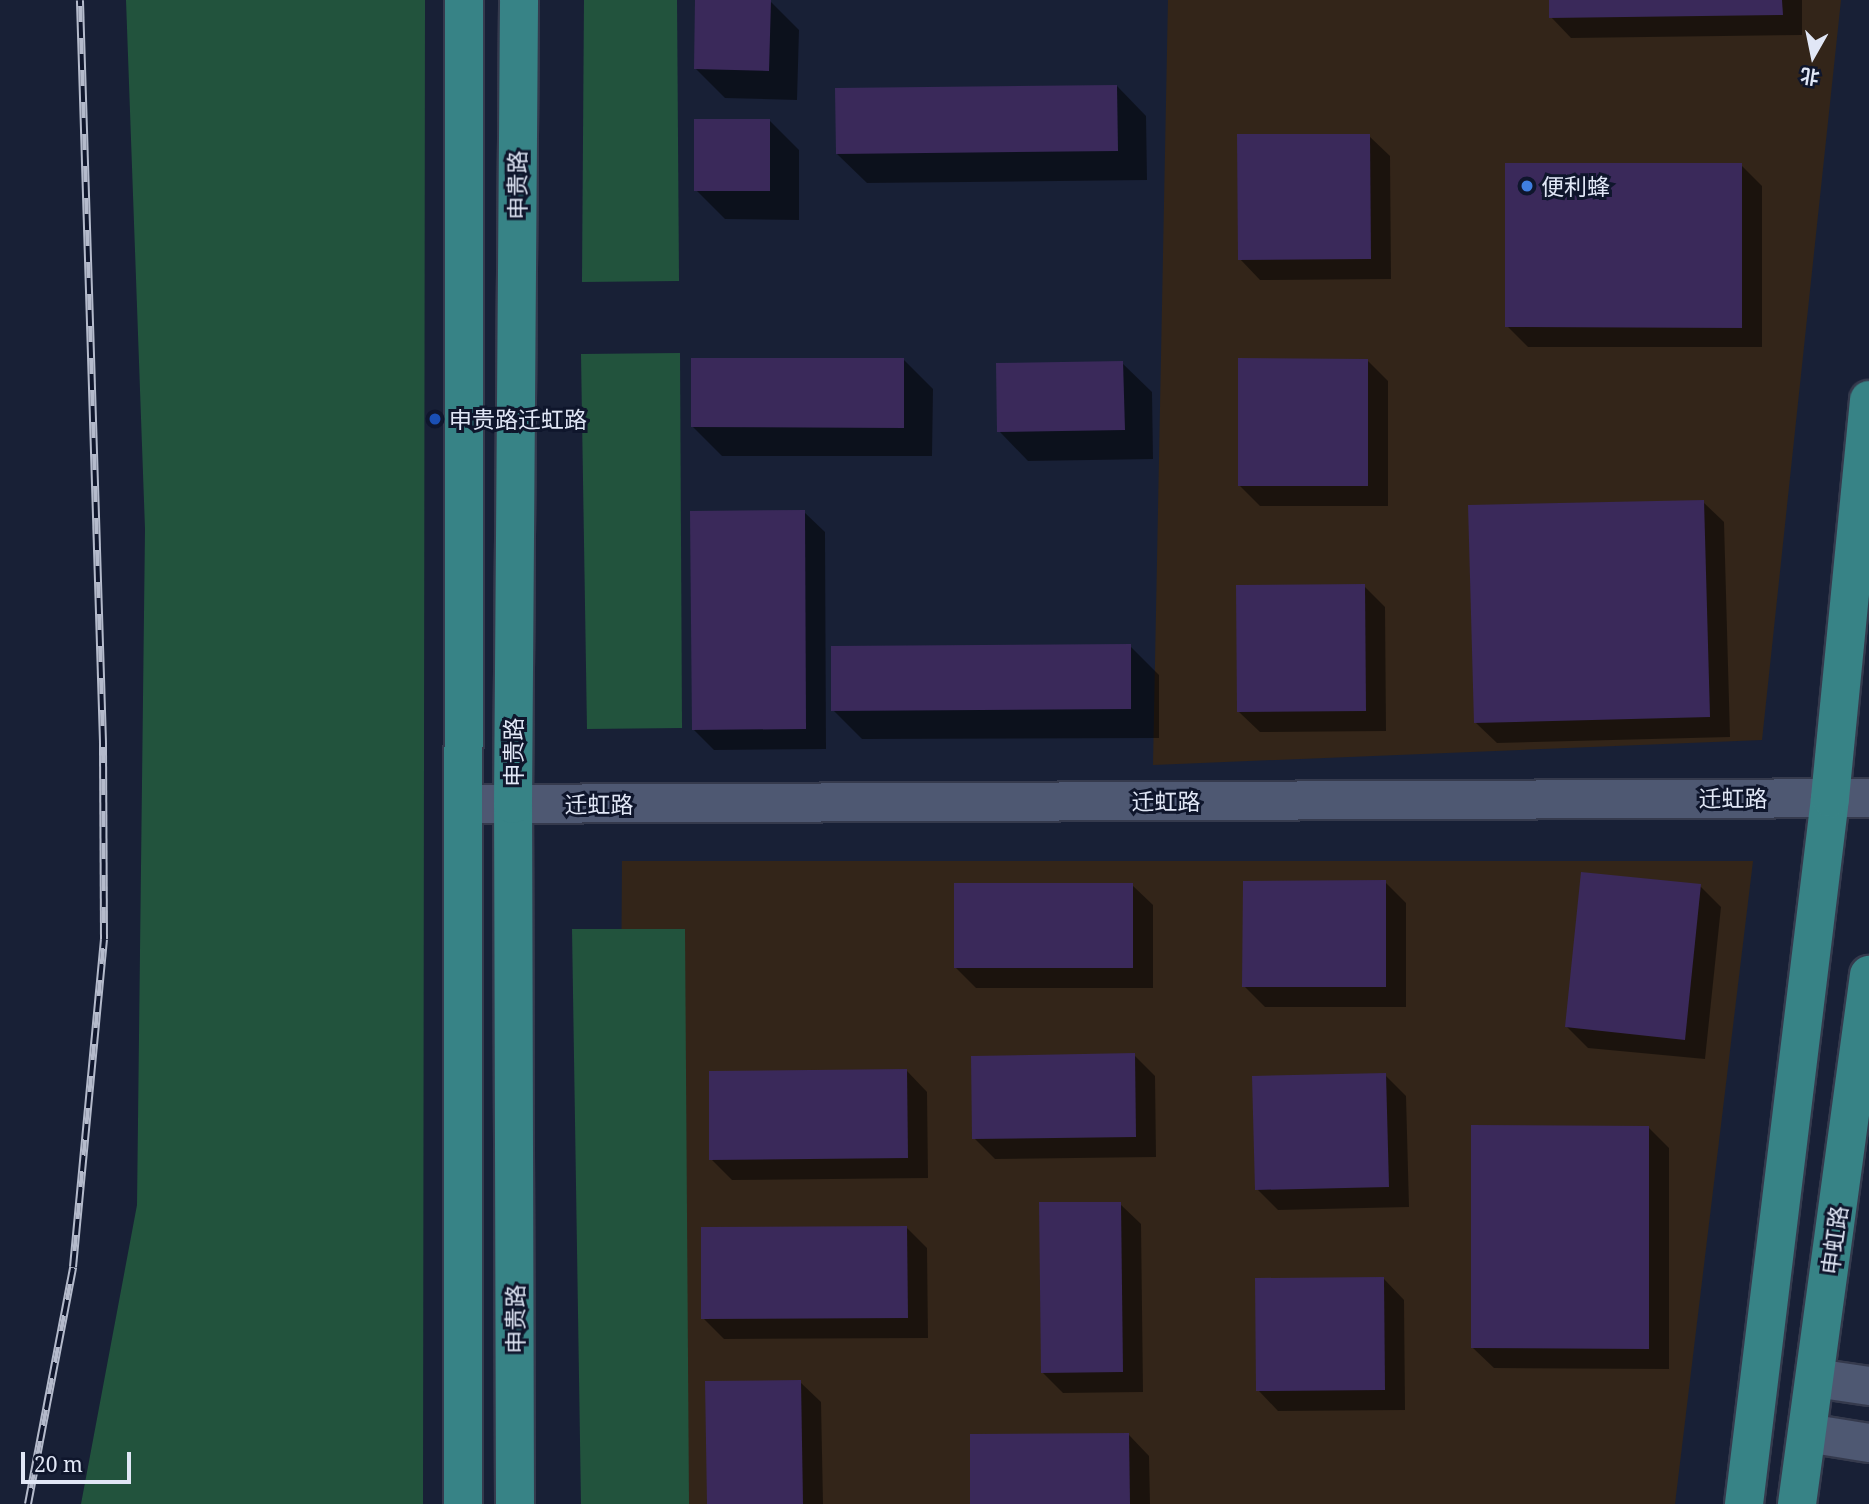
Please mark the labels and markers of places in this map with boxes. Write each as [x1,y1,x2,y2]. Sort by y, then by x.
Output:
place label: 便利蜂 [1541,172,1610,200]
marker: 便利蜂 [1519,178,1535,194]
place label: 申贵路迁虹路 [449,405,587,433]
marker: 申贵路迁虹路 [427,411,443,427]

